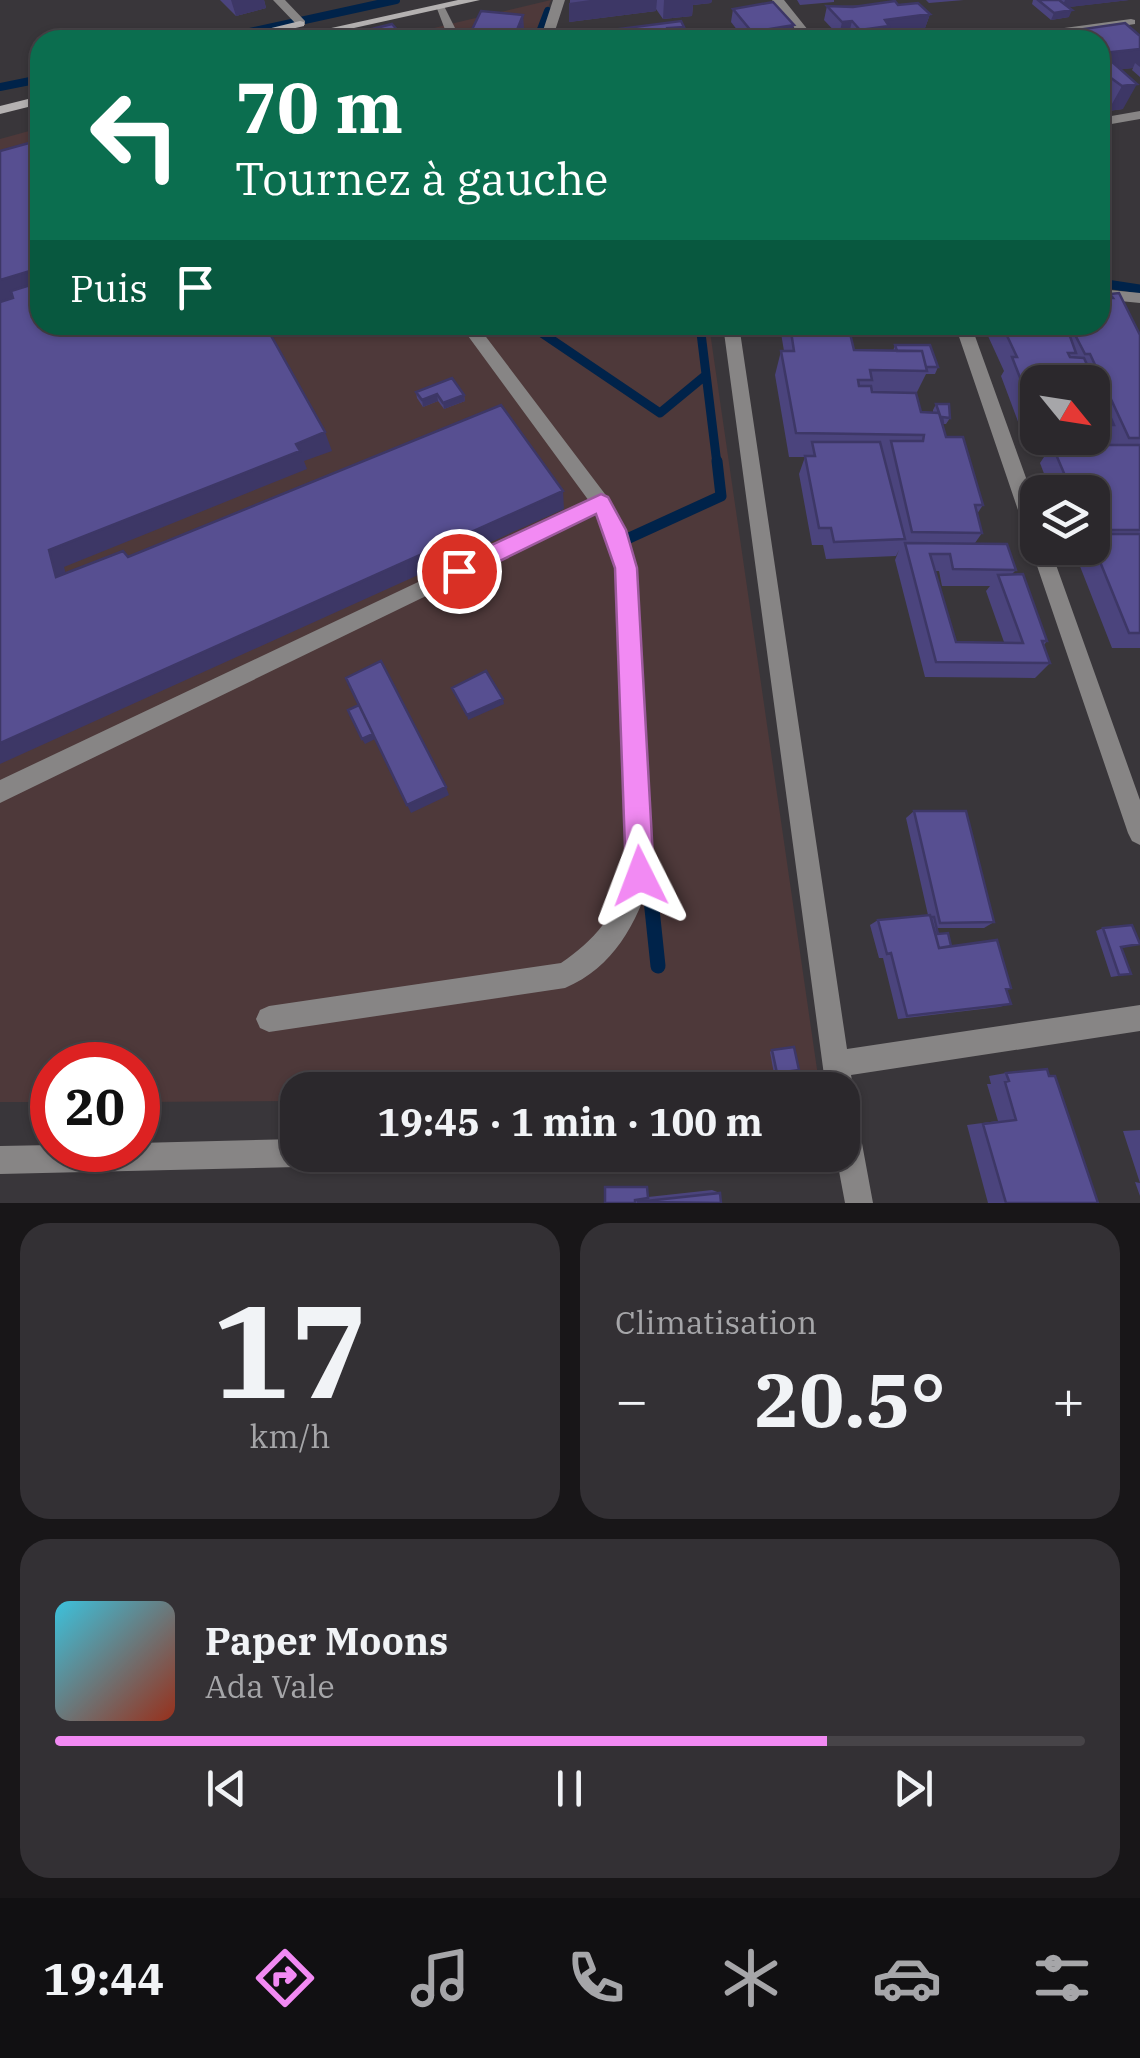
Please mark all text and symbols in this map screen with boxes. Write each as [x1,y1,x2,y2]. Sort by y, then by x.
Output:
text: 70 m [235,61,403,152]
icon: left [70,70,200,200]
text: Tournez à gauche [235,149,608,207]
icon: arrive [168,260,223,315]
text: Puis [70,263,148,312]
north arrow [1020,365,1110,455]
map controls [1020,365,1110,565]
button: layers [1020,475,1110,565]
pin [417,529,502,614]
icon: arrive [432,544,487,599]
position arrow [588,824,692,928]
speed limit sign: 20 [30,1042,160,1172]
text: 19:45 · 1 min · 100 m [377,1097,763,1146]
text: 17 [212,1265,368,1434]
text: Climatisation [615,1301,817,1343]
text: 20.5° [754,1350,946,1448]
text: − [615,1364,648,1435]
text: + [1052,1364,1085,1435]
text: km/h [250,1415,330,1457]
text: Paper Moons [205,1616,448,1665]
text: Ada Vale [205,1665,335,1707]
icon: previous [199,1761,254,1816]
icon: pause [542,1761,597,1816]
icon: next [886,1761,941,1816]
icon: directions [250,1943,320,2013]
icon: music [405,1943,475,2013]
icon: phone [561,1943,631,2013]
icon: climate [716,1943,786,2013]
icon: car [872,1943,942,2013]
icon: filters [1027,1943,1097,2013]
text: 19:44 [43,1949,164,2007]

